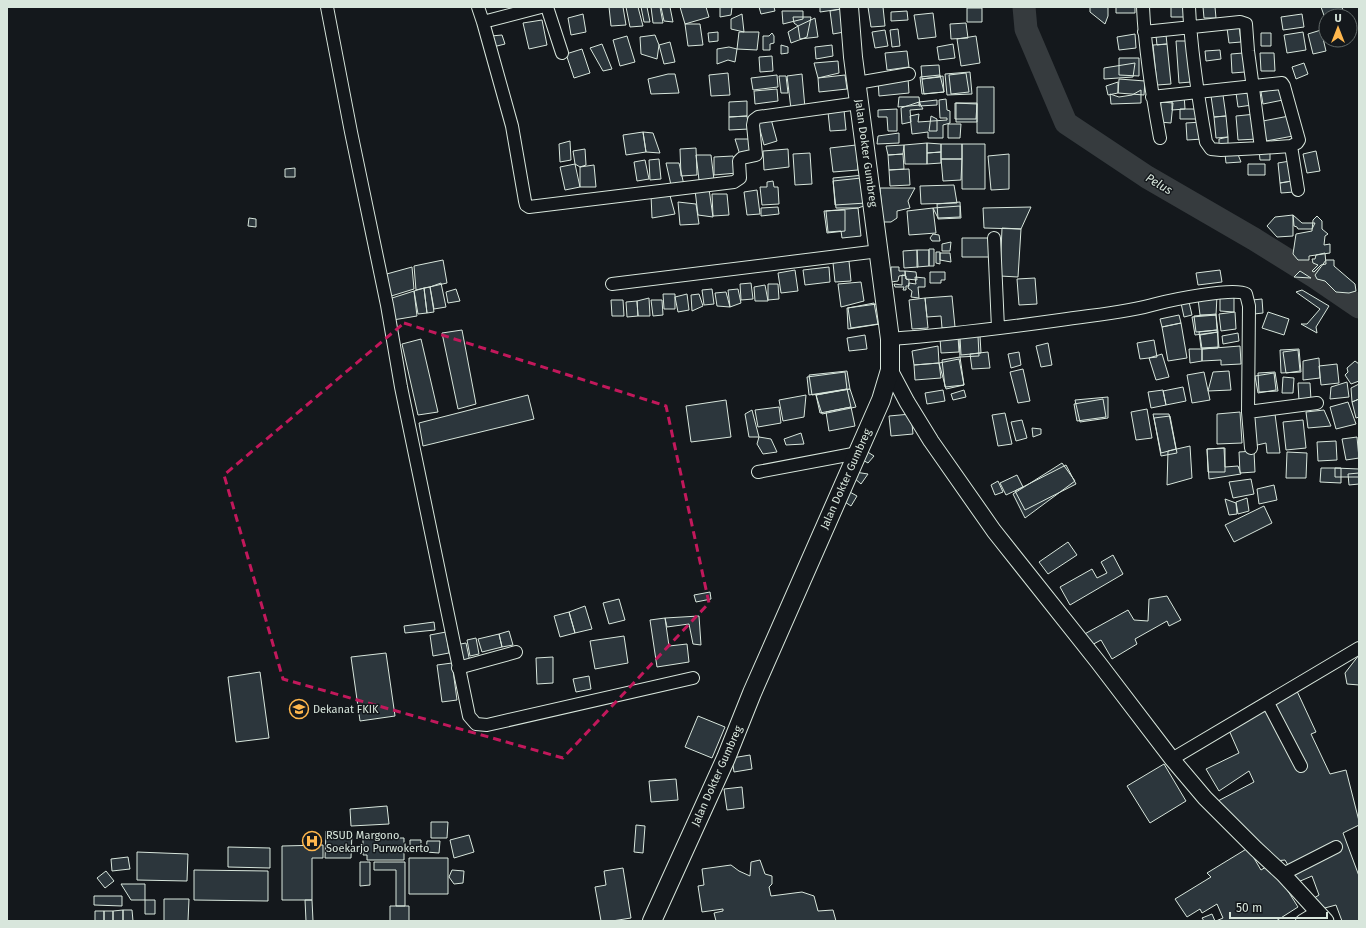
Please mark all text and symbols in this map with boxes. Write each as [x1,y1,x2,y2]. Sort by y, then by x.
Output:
north arrow [1318,8,1358,48]
text: U [1334,12,1342,25]
street label: Jalan Dokter Gumbreg [852,98,880,208]
water label: Pelus [1143,171,1175,198]
street label: Jalan Dokter Gumbreg [818,426,874,531]
school or university icon: Dekanat FKIK [288,698,310,720]
place label: Dekanat FKIK [313,703,379,716]
street label: Jalan Dokter Gumbreg [689,723,745,828]
place label: RSUD Margono Soekarjo Purwokerto [326,829,429,855]
hospital icon: RSUD Margono Soekarjo Purwokerto [301,830,323,852]
scale bar [1230,894,1327,920]
text: 50 m [1236,901,1262,915]

